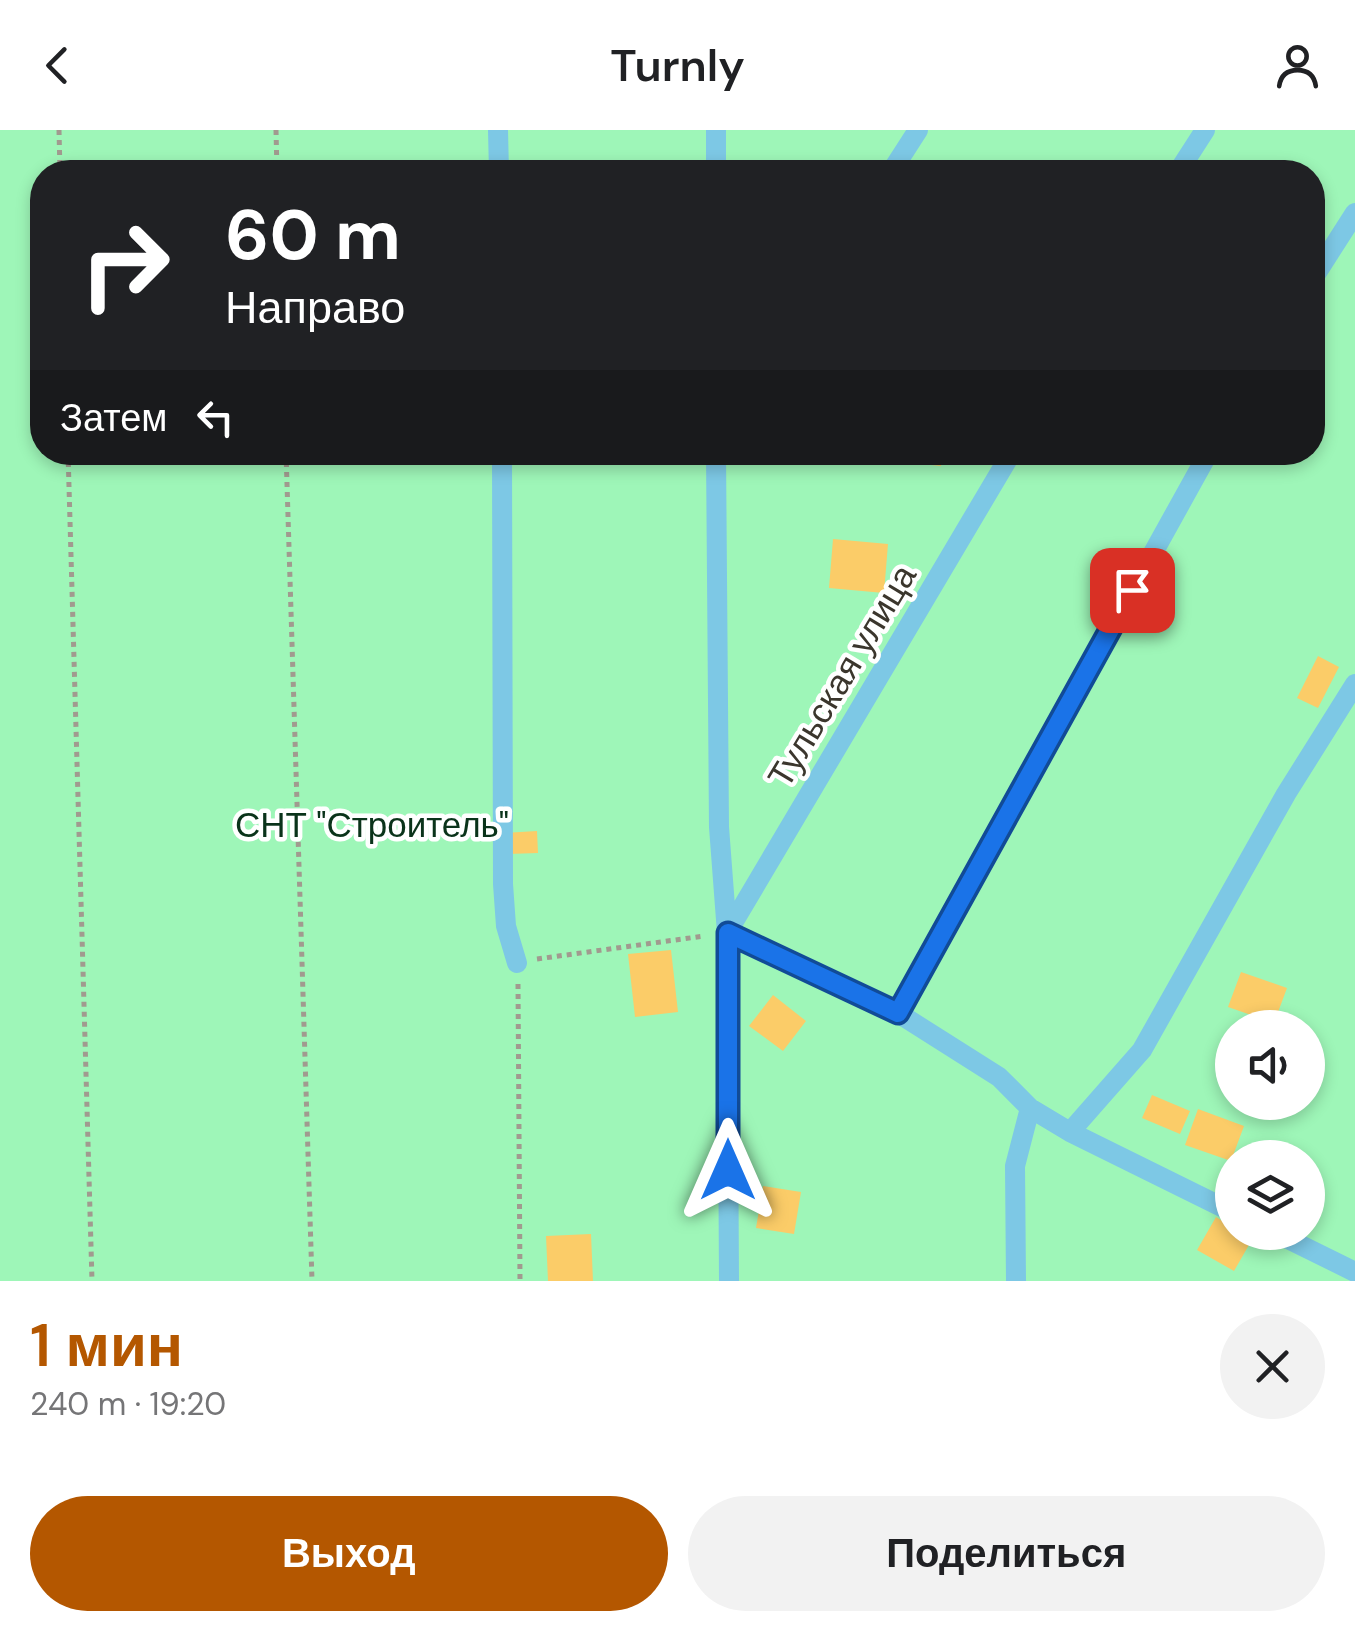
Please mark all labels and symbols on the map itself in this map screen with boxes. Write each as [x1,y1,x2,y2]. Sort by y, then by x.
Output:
pin [1090,548,1175,633]
street label: Тульская улица [757,556,927,796]
park label: СНТ "Строитель" [235,802,509,848]
position arrow [676,1118,780,1222]

